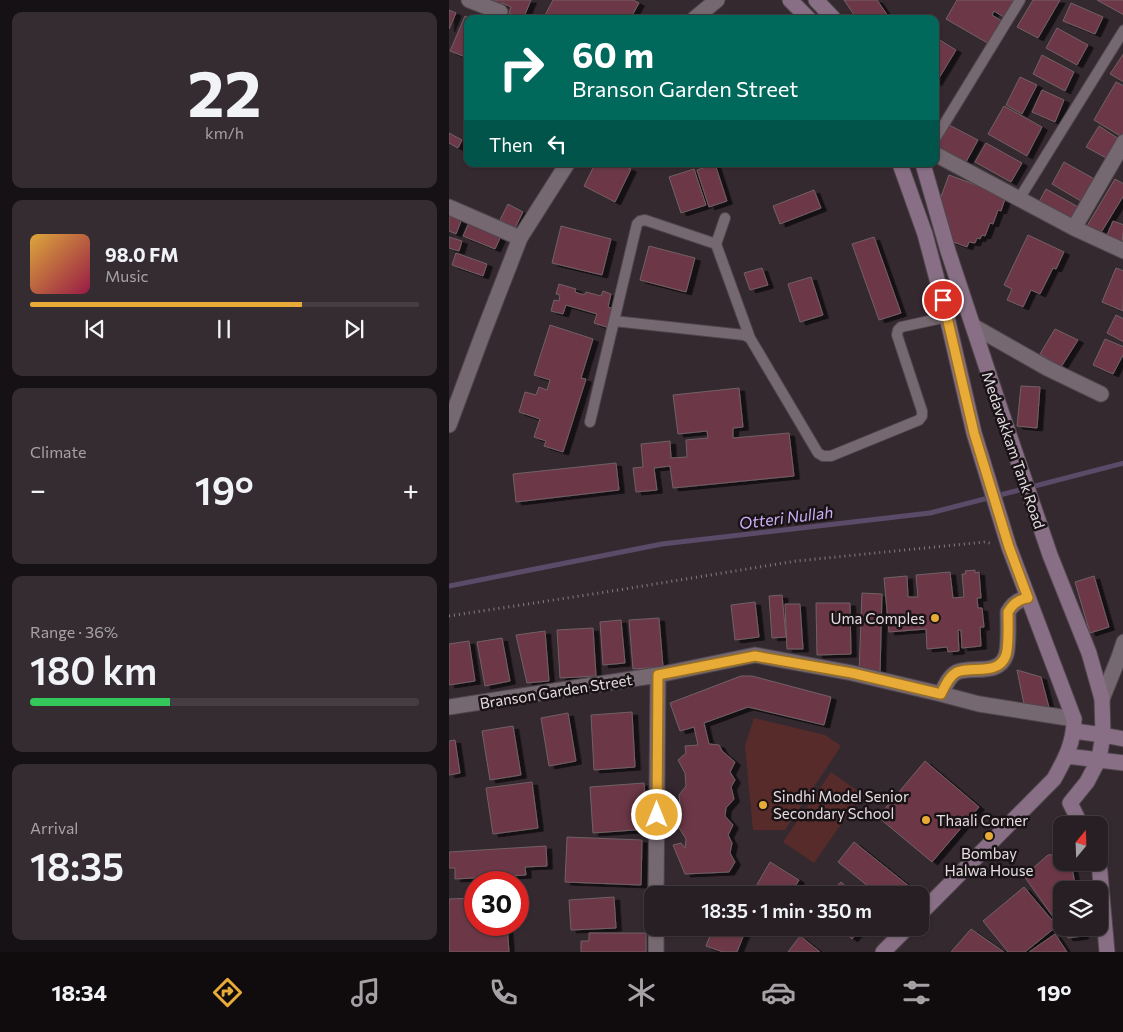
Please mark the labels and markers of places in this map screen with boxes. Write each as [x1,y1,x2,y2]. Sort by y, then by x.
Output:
pin [922,279,964,321]
place label: Uma Comples [830,609,925,627]
marker: Uma Comples [929,612,941,624]
place label: Sindhi Model Senior Secondary School [773,787,909,822]
marker: Sindhi Model Senior Secondary School [757,799,769,811]
place label: Thaali Corner [936,811,1028,829]
marker: Thaali Corner [920,814,932,826]
marker: Bombay Halwa House [983,830,995,842]
place label: Bombay Halwa House [945,844,1033,879]

